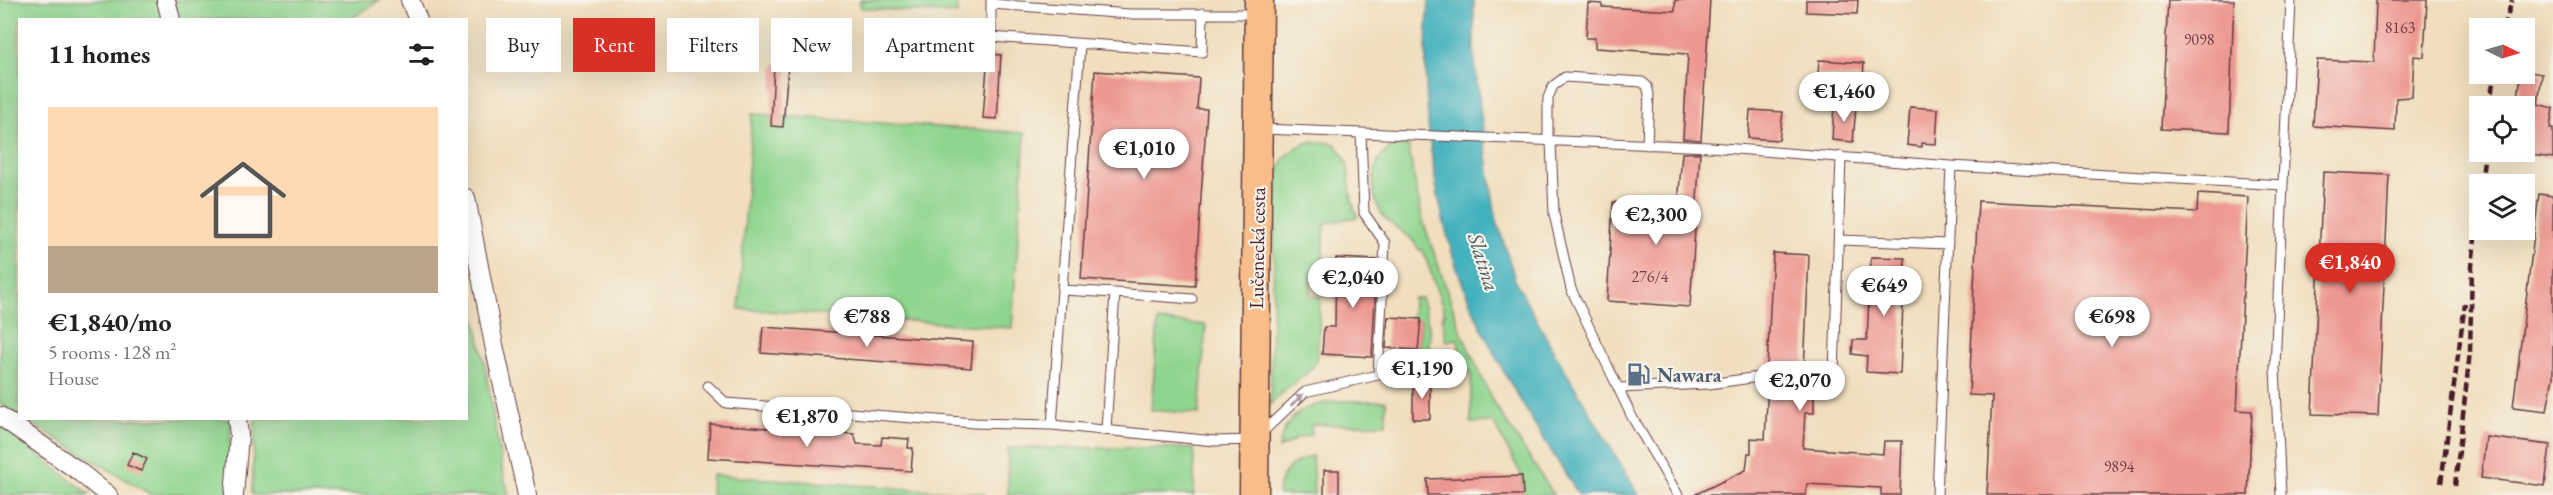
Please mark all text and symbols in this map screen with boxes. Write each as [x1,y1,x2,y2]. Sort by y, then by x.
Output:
house number: 8163 [2385,17,2416,38]
chip: Buy [486,18,561,72]
chip: Rent [573,18,655,72]
chip: Filters [667,18,759,72]
chip: New [771,18,852,72]
chip: Apartment [864,18,995,72]
north arrow [2469,18,2535,84]
map controls [2469,18,2535,240]
house number: 9098 [2184,29,2215,50]
text: 11 homes [48,37,150,71]
icon: filters [405,38,438,71]
pin: €1,460 [1795,72,1893,123]
text: €1,460 [1813,78,1875,104]
button: locate [2469,96,2535,162]
pin: €1,010 [1095,129,1193,180]
text: €1,010 [1113,135,1175,161]
icon: home [189,146,297,254]
button: layers [2469,174,2535,240]
street label: Lučenecká cesta [1243,187,1271,309]
pin: €2,300 [1607,195,1705,246]
text: €2,300 [1625,201,1687,227]
water label: Slatina [1462,229,1506,294]
pin: €1,840 [2301,243,2399,294]
text: €1,840 [2319,249,2381,275]
pin: €2,040 [1304,258,1402,309]
text: €2,040 [1322,264,1384,290]
house number: 276/4 [1631,266,1669,287]
pin: €649 [1848,266,1920,317]
text: €649 [1861,272,1907,298]
pin: €788 [831,297,903,348]
pin: €698 [2076,297,2148,348]
text: €788 [844,303,890,329]
text: €698 [2089,303,2135,329]
text: €1,840/mo [48,305,172,339]
text: 5 rooms · 128 m² [48,339,176,365]
pin: €1,190 [1373,349,1471,400]
text: €1,190 [1391,355,1453,381]
pin: €2,070 [1751,361,1849,412]
fuel station icon: Nawara [1626,362,1652,388]
place label: Nawara [1657,362,1722,388]
text: House [48,365,99,391]
text: €2,070 [1769,367,1831,393]
one-way arrow [1289,393,1303,407]
pin: €1,870 [758,397,856,448]
text: €1,870 [776,403,838,429]
house number: 9894 [2104,456,2135,477]

